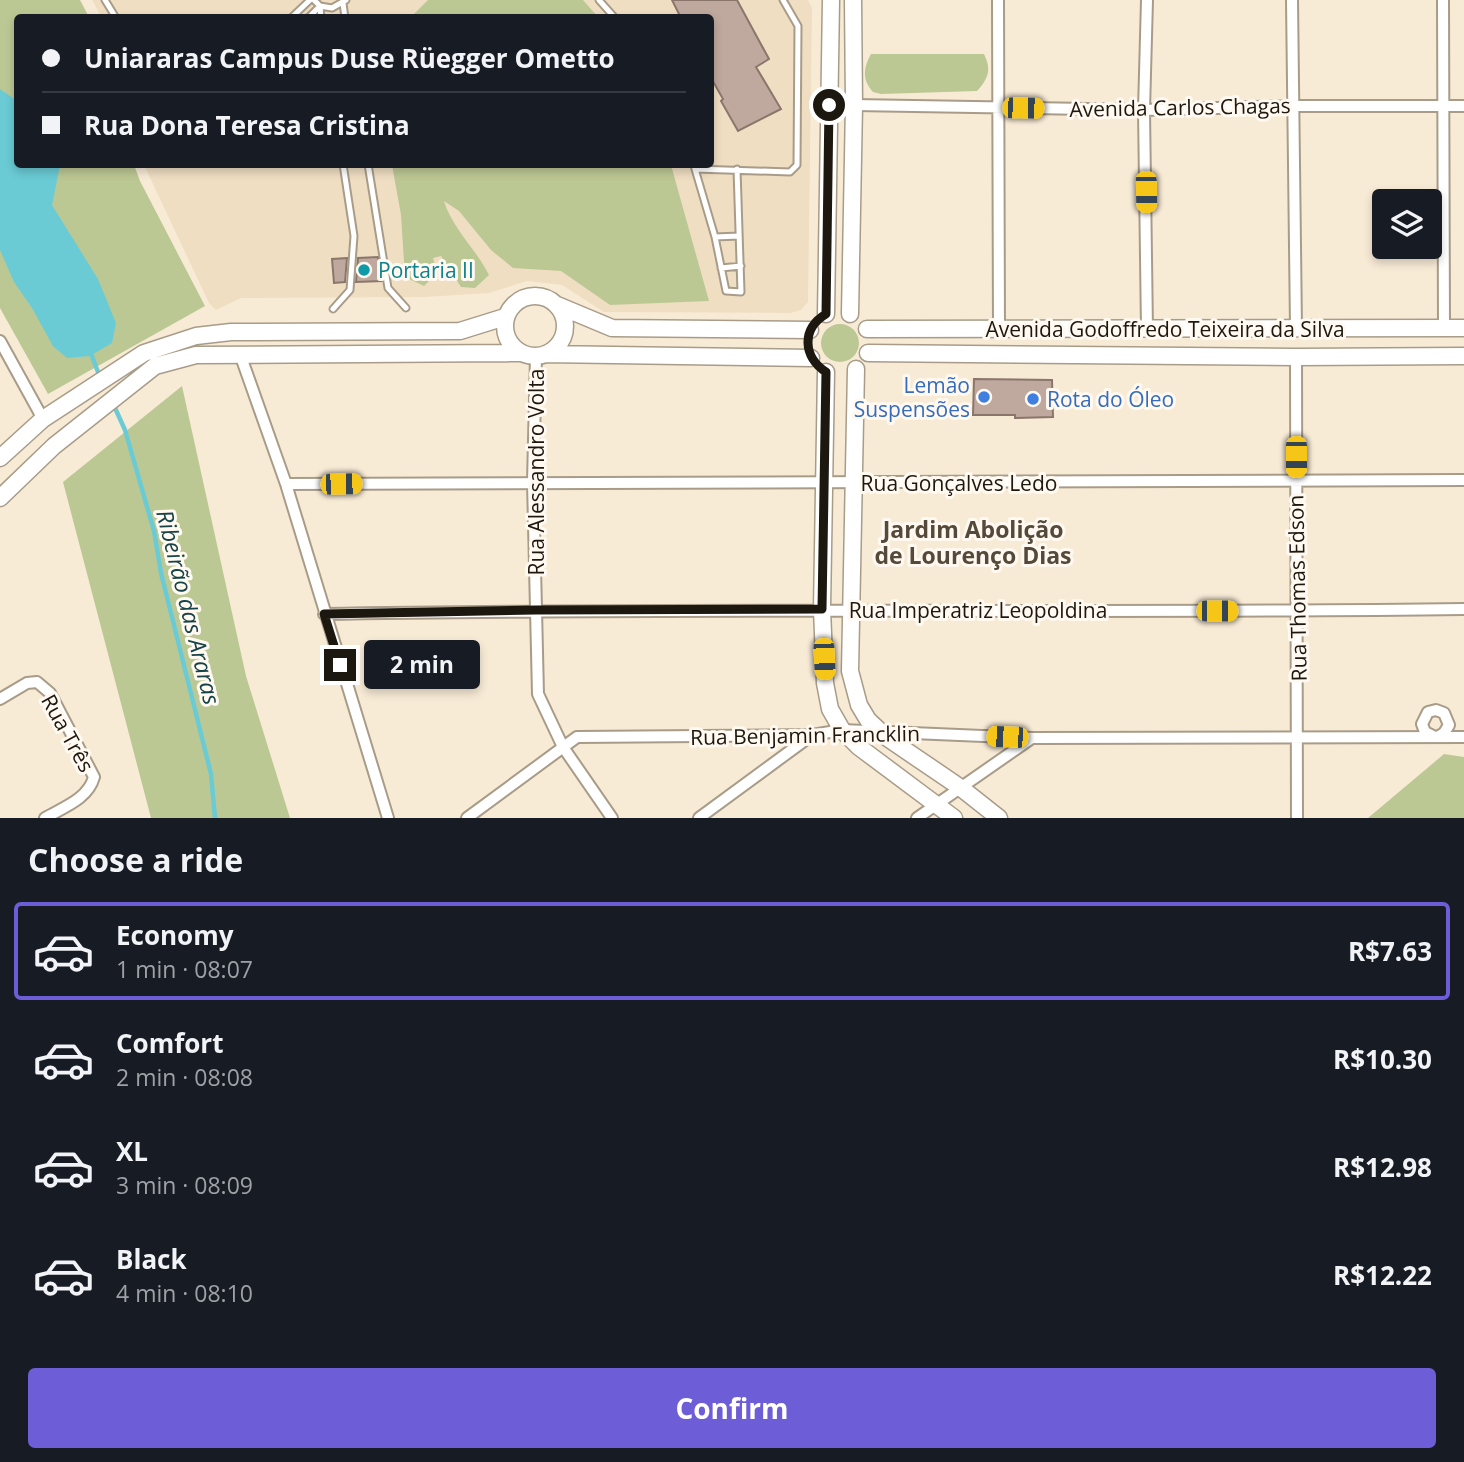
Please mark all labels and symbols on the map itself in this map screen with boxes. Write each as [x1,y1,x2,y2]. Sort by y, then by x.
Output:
route start [813,89,845,121]
street label: Avenida Carlos Chagas [1069,91,1291,123]
car [1002,97,1045,119]
car [1136,171,1157,213]
place label: Portaria II [378,256,474,284]
marker: Portaria II [356,262,372,278]
street label: Avenida Godoffredo Teixeira da Silva [985,315,1345,343]
street label: Rua Alessandro Volta [522,368,550,576]
place label: Lemão Suspensões [854,371,970,423]
place label: Rota do Óleo [1047,385,1174,413]
marker: Lemão Suspensões [976,389,992,405]
marker: Rota do Óleo [1025,391,1041,407]
car [1286,436,1307,478]
street label: Rua Gonçalves Ledo [861,469,1057,497]
car [320,473,363,495]
street label: Rua Thomas Edson [1281,494,1313,682]
water label: Ribeirão das Araras [149,506,229,708]
district label: Jardim Abolição de Lourenço Dias [874,513,1072,571]
street label: Rua Imperatriz Leopoldina [849,596,1107,624]
car [1197,601,1239,622]
car [813,637,836,681]
callout: 2 min [364,640,480,690]
route end [324,649,356,681]
street label: Rua Três [35,689,101,777]
street label: Rua Benjamin Francklin [690,719,920,751]
car [986,726,1029,748]

